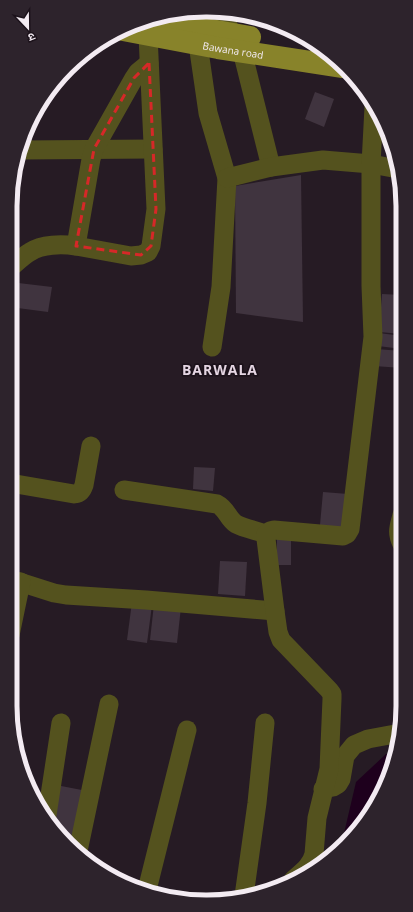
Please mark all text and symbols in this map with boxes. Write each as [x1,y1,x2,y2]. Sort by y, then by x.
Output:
north arrow [8,8,48,48]
text: उ [26,30,38,46]
street label: Bawana road [202,38,265,62]
district label: BARWALA [182,360,258,379]

